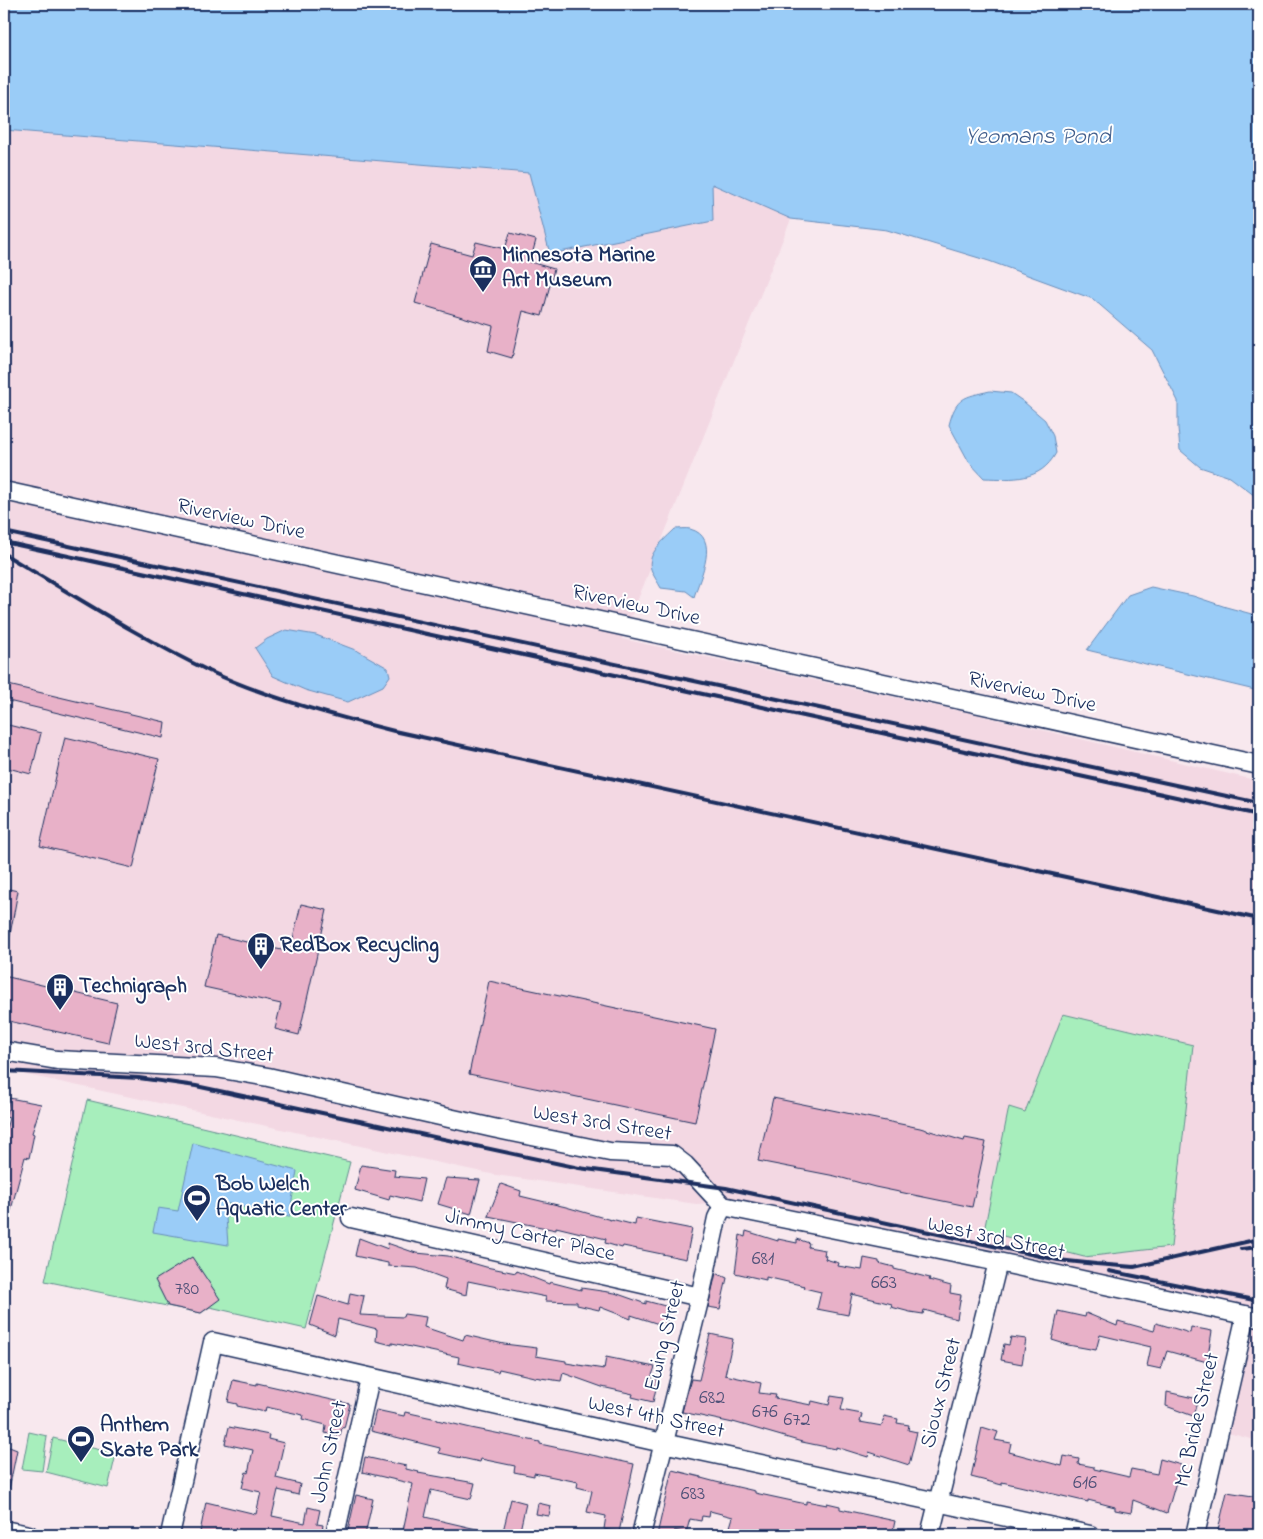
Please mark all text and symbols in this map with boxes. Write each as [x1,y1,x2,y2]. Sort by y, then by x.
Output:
water label: Yeomans Pond [965,120,1113,155]
place label: Minnesota Marine Art Museum [502,240,656,297]
museum icon: Minnesota Marine Art Museum [468,254,498,293]
street label: Riverview Drive [174,491,308,549]
street label: Riverview Drive [569,577,703,635]
street label: Riverview Drive [965,664,1099,722]
place label: RedBox Recycling [280,930,439,963]
building icon: RedBox Recycling [246,931,276,970]
place label: Technigraph [79,971,187,1004]
building icon: Technigraph [45,972,75,1011]
street label: West 3rd Street [133,1026,276,1072]
street label: West 3rd Street [530,1097,674,1151]
place label: Bob Welch Aquatic Center [215,1169,348,1226]
sports icon: Bob Welch Aquatic Center [182,1183,212,1222]
street label: Jimmy Carter Place [442,1201,618,1272]
street label: West 3rd Street [924,1209,1068,1269]
house number: 681 [752,1245,774,1274]
house number: 663 [871,1269,897,1298]
house number: 780 [175,1275,200,1304]
street label: Ewing Street [637,1277,696,1395]
street label: Sioux Street [913,1334,971,1452]
street label: Mc Bride Street [1167,1349,1229,1491]
house number: 682 [699,1384,725,1413]
street label: West 4th Street [585,1388,728,1448]
street label: John Street [304,1397,357,1506]
house number: 676 [752,1398,778,1427]
house number: 672 [784,1406,811,1435]
place label: Anthem Skate Park [100,1410,200,1467]
sports icon: Anthem Skate Park [66,1424,96,1463]
house number: 616 [1073,1469,1097,1498]
house number: 683 [681,1480,705,1509]

